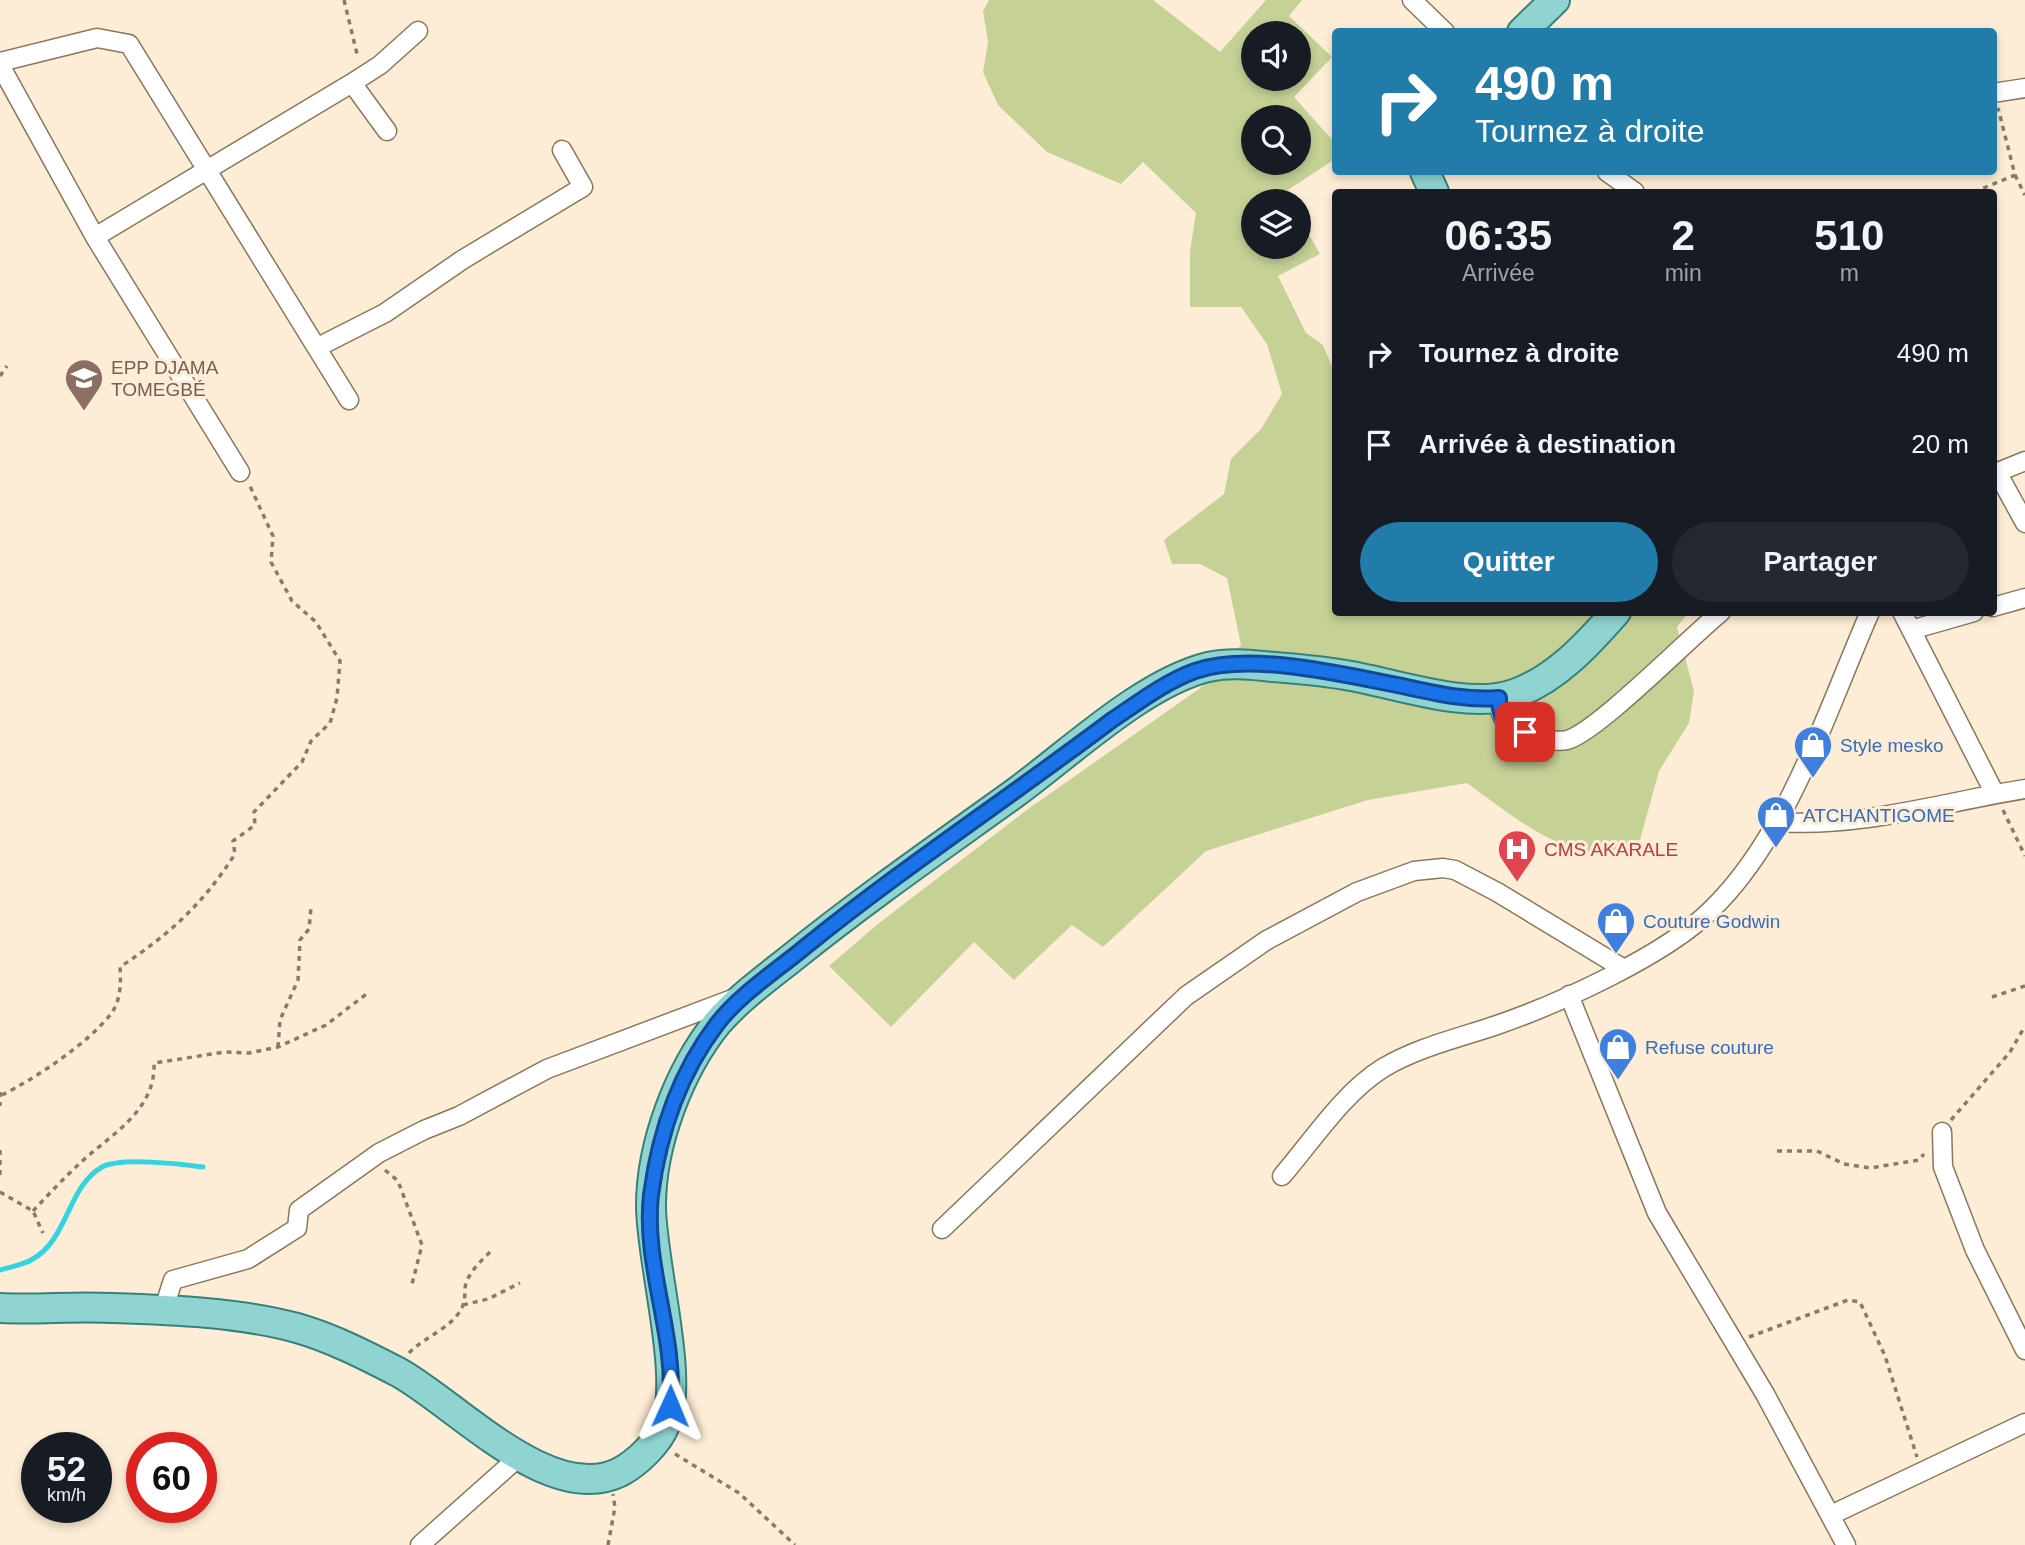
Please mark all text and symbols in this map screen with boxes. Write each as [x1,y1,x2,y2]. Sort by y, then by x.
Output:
map controls [1241,21,1311,259]
button: sound [1241,21,1311,91]
icon: right [1360,56,1451,147]
text: 490 m [1475,56,1614,110]
button: search [1241,105,1311,175]
text: Tournez à droite [1475,113,1704,149]
button: layers [1241,189,1311,259]
text: 06:35 [1445,212,1552,259]
text: 2 [1671,212,1695,259]
text: 510 [1814,212,1884,259]
text: Arrivée [1462,260,1535,286]
text: min [1665,260,1702,286]
text: m [1840,260,1859,286]
icon: right [1360,335,1398,373]
text: Tournez à droite [1419,338,1619,368]
text: 490 m [1897,338,1969,368]
school or university icon: EPP DJAMA TOMEGBÉ [63,357,105,412]
place label: EPP DJAMA TOMEGBÉ [111,357,219,400]
icon: arrive [1360,426,1398,464]
text: Arrivée à destination [1419,429,1676,459]
text: 20 m [1911,429,1969,459]
button: Quitter [1360,522,1658,602]
button: Partager [1672,522,1969,602]
pin [1495,702,1555,762]
icon: arrive [1506,713,1544,751]
shop icon: Style mesko [1792,724,1834,779]
place label: Style mesko [1840,735,1943,756]
shop icon: ATCHANTIGOME [1755,794,1797,849]
place label: ATCHANTIGOME [1803,805,1955,826]
hospital icon: CMS AKARALE [1496,828,1538,883]
place label: CMS AKARALE [1544,839,1678,860]
shop icon: Couture Godwin [1595,900,1637,955]
place label: Couture Godwin [1643,911,1780,932]
shop icon: Refuse couture [1597,1026,1639,1081]
place label: Refuse couture [1645,1037,1774,1058]
position arrow [633,1369,707,1443]
speed limit sign: 60 [126,1432,217,1523]
text: 52 [47,1449,86,1488]
text: km/h [47,1485,86,1505]

